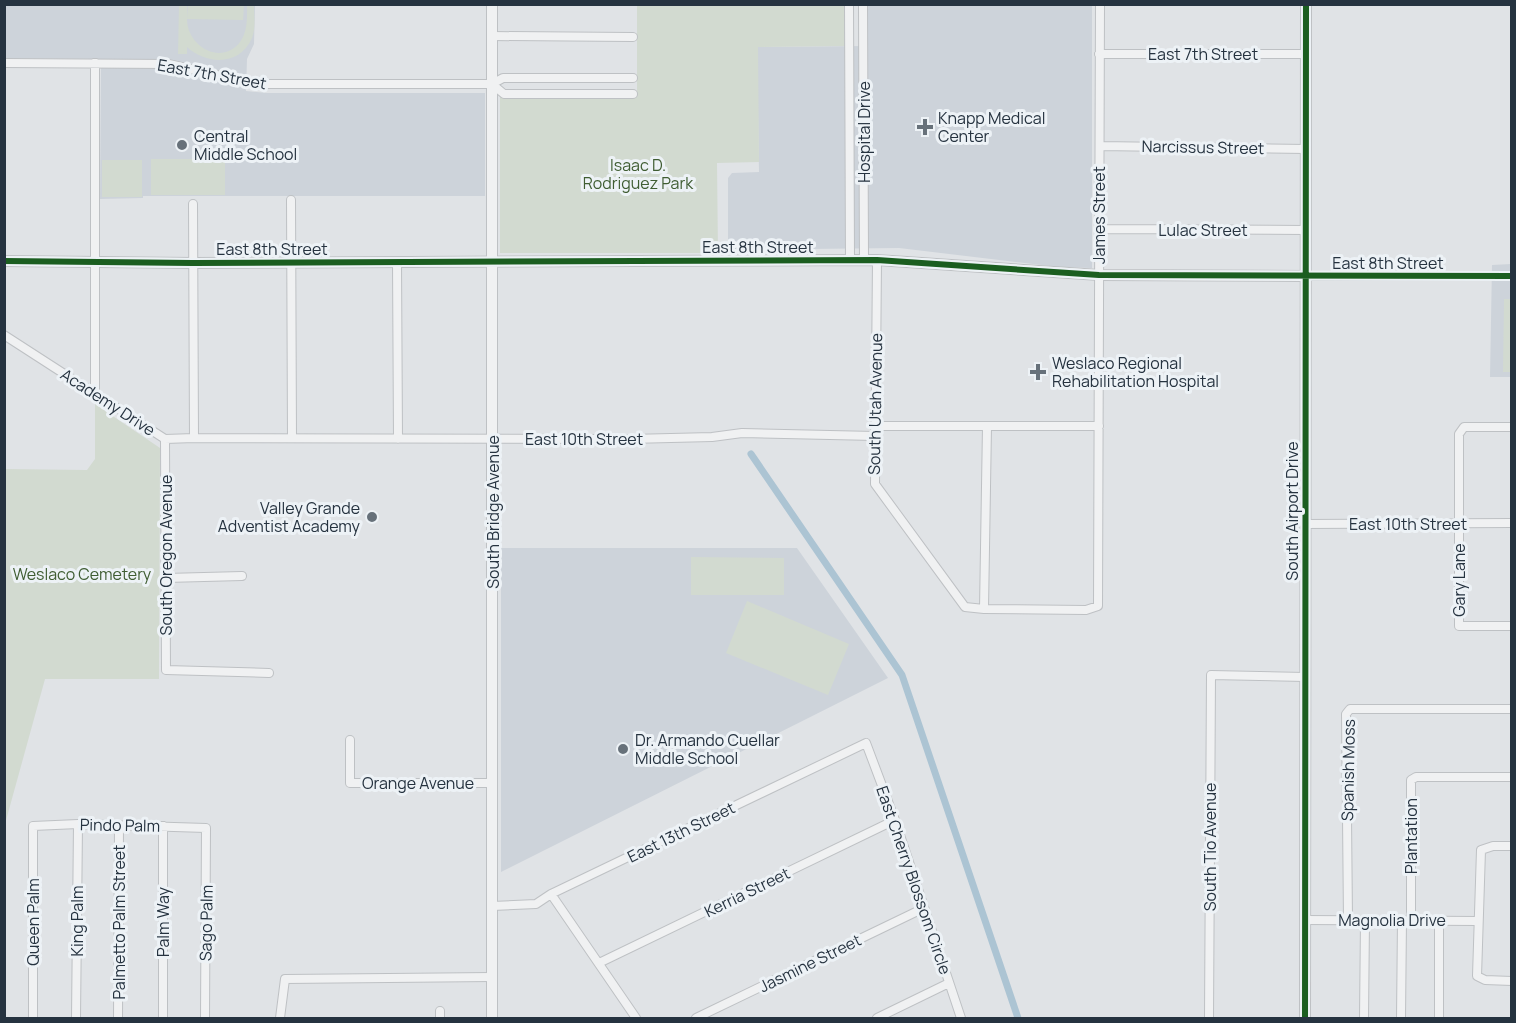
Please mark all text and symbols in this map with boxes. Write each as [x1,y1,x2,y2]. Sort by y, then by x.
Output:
street label: East 7th Street [1148,43,1258,65]
street label: East 7th Street [156,54,268,94]
street label: Hospital Drive [853,81,875,183]
place label: Knapp Medical Center [938,107,1045,147]
marker: Knapp Medical Center [916,118,934,136]
place label: Central Middle School [194,125,297,165]
street label: Narcissus Street [1141,135,1265,159]
marker: Central Middle School [175,138,189,152]
park label: Isaac D. Rodriguez Park [583,154,694,194]
street label: James Street [1088,166,1110,264]
street label: Lulac Street [1158,219,1248,241]
street label: East 8th Street [702,236,814,258]
street label: East 8th Street [216,238,328,260]
street label: East 8th Street [1332,252,1444,274]
street label: South Utah Avenue [863,333,887,475]
place label: Weslaco Regional Rehabilitation Hospital [1052,352,1219,392]
street label: Academy Drive [56,363,160,441]
marker: Weslaco Regional Rehabilitation Hospital [1029,363,1047,381]
street label: East 10th Street [525,428,643,450]
street label: South Bridge Avenue [482,435,504,589]
street label: South Airport Drive [1281,441,1303,581]
street label: South Oregon Avenue [155,475,177,635]
place label: Valley Grande Adventist Academy [218,497,361,537]
marker: Valley Grande Adventist Academy [365,510,379,524]
street label: East 10th Street [1349,513,1467,535]
street label: Gary Lane [1448,543,1470,617]
park label: Weslaco Cemetery [13,563,152,585]
street label: Spanish Moss [1336,719,1360,821]
place label: Dr. Armando Cuellar Middle School [635,729,780,769]
marker: Dr. Armando Cuellar Middle School [616,742,630,756]
street label: Orange Avenue [362,772,474,794]
street label: East Cherry Blossom Circle [871,783,957,977]
street label: South Tio Avenue [1199,783,1221,911]
street label: East 13th Street [624,796,738,868]
street label: Plantation [1400,798,1422,874]
street label: Pindo Palm [80,813,160,837]
street label: Palmetto Palm Street [108,845,130,999]
street label: Kerria Street [701,862,793,922]
street label: Queen Palm [22,878,44,966]
street label: Sago Palm [194,885,218,961]
street label: King Palm [66,886,88,956]
street label: Palm Way [152,887,174,957]
street label: Magnolia Drive [1338,909,1446,931]
street label: Jasmine Street [755,929,865,997]

